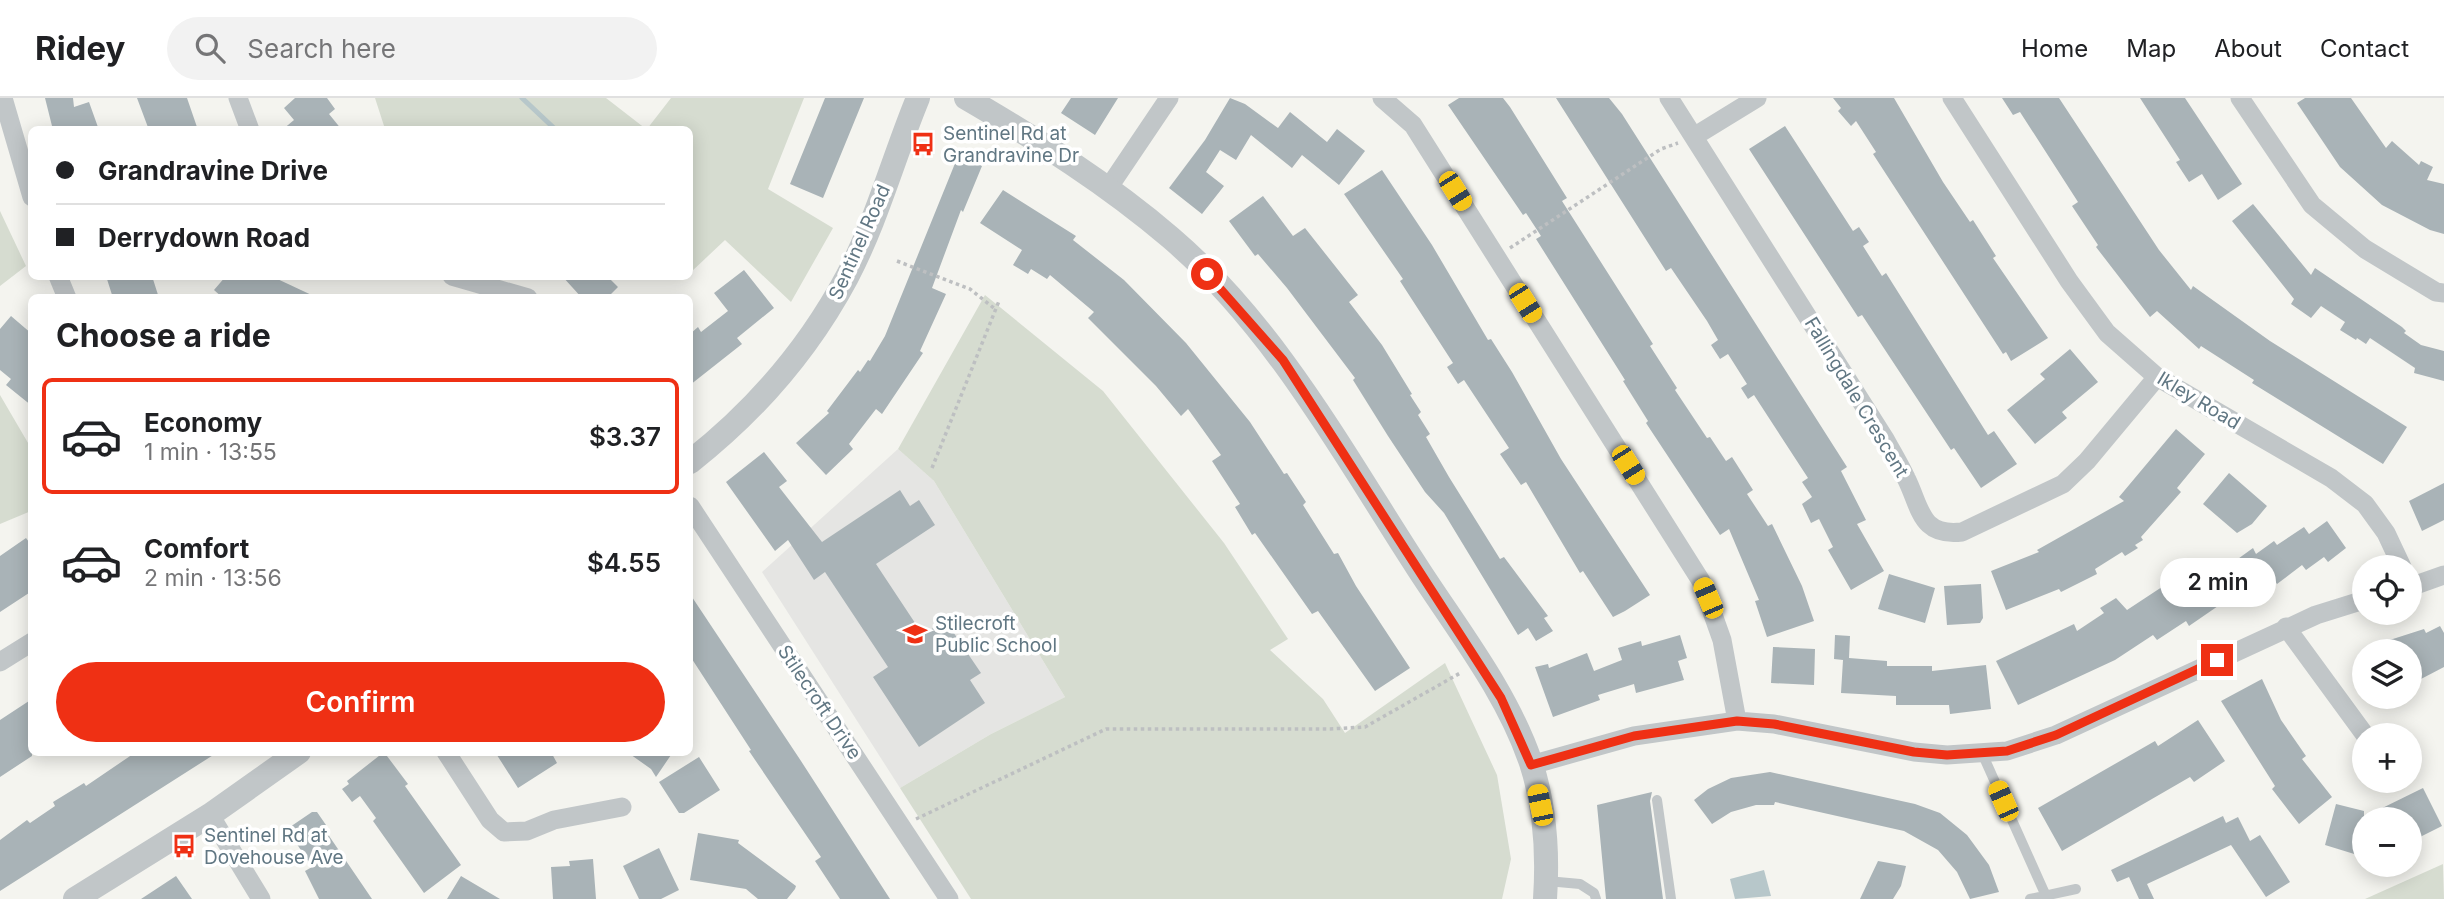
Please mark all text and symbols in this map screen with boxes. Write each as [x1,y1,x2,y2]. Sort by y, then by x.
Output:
search box [167,17,657,80]
text: Ridey [35,28,125,68]
icon: search [191,29,229,67]
text: Search here [247,33,396,64]
text: Home [2021,34,2088,63]
text: Map [2126,34,2176,63]
text: About [2214,34,2282,63]
text: Contact [2320,34,2409,63]
place label: Sentinel Rd at Grandravine Dr [943,122,1079,167]
bus stop icon: Sentinel Rd at Grandravine Dr [909,130,937,158]
text: Grandravine Drive [98,155,328,186]
car [1435,168,1476,214]
street label: Sentinel Road [824,181,895,303]
text: Derrydown Road [98,222,310,253]
route start [1191,258,1223,290]
car [1505,280,1546,326]
street label: Fallingdale Crescent [1800,313,1913,481]
text: Choose a ride [56,316,271,355]
street label: Ikley Road [2153,367,2244,434]
icon: car [60,405,123,468]
text: Economy [144,407,262,438]
text: $3.37 [589,421,661,452]
text: 1 min · 13:55 [144,438,277,466]
car [1608,442,1649,488]
icon: car [60,531,123,594]
text: Comfort [144,533,249,564]
text: $4.55 [587,547,661,578]
map controls [2352,555,2422,877]
button: locate [2352,555,2422,625]
callout: 2 min [2159,559,2275,608]
text: 2 min · 13:56 [144,564,282,592]
text: 2 min [2188,568,2248,596]
car [1691,575,1726,621]
place label: Stilecroft Public School [935,612,1057,657]
school or university icon: Stilecroft Public School [901,620,929,648]
button: layers [2352,639,2422,709]
street label: Stilecroft Drive [773,641,866,764]
route end [2201,644,2233,676]
button: Confirm [56,662,665,742]
button: + [2352,723,2422,793]
car [1985,778,2022,824]
car [1526,782,1555,828]
button: − [2352,807,2422,877]
place label: Sentinel Rd at Dovehouse Ave [204,824,344,869]
bus stop icon: Sentinel Rd at Dovehouse Ave [170,832,198,860]

